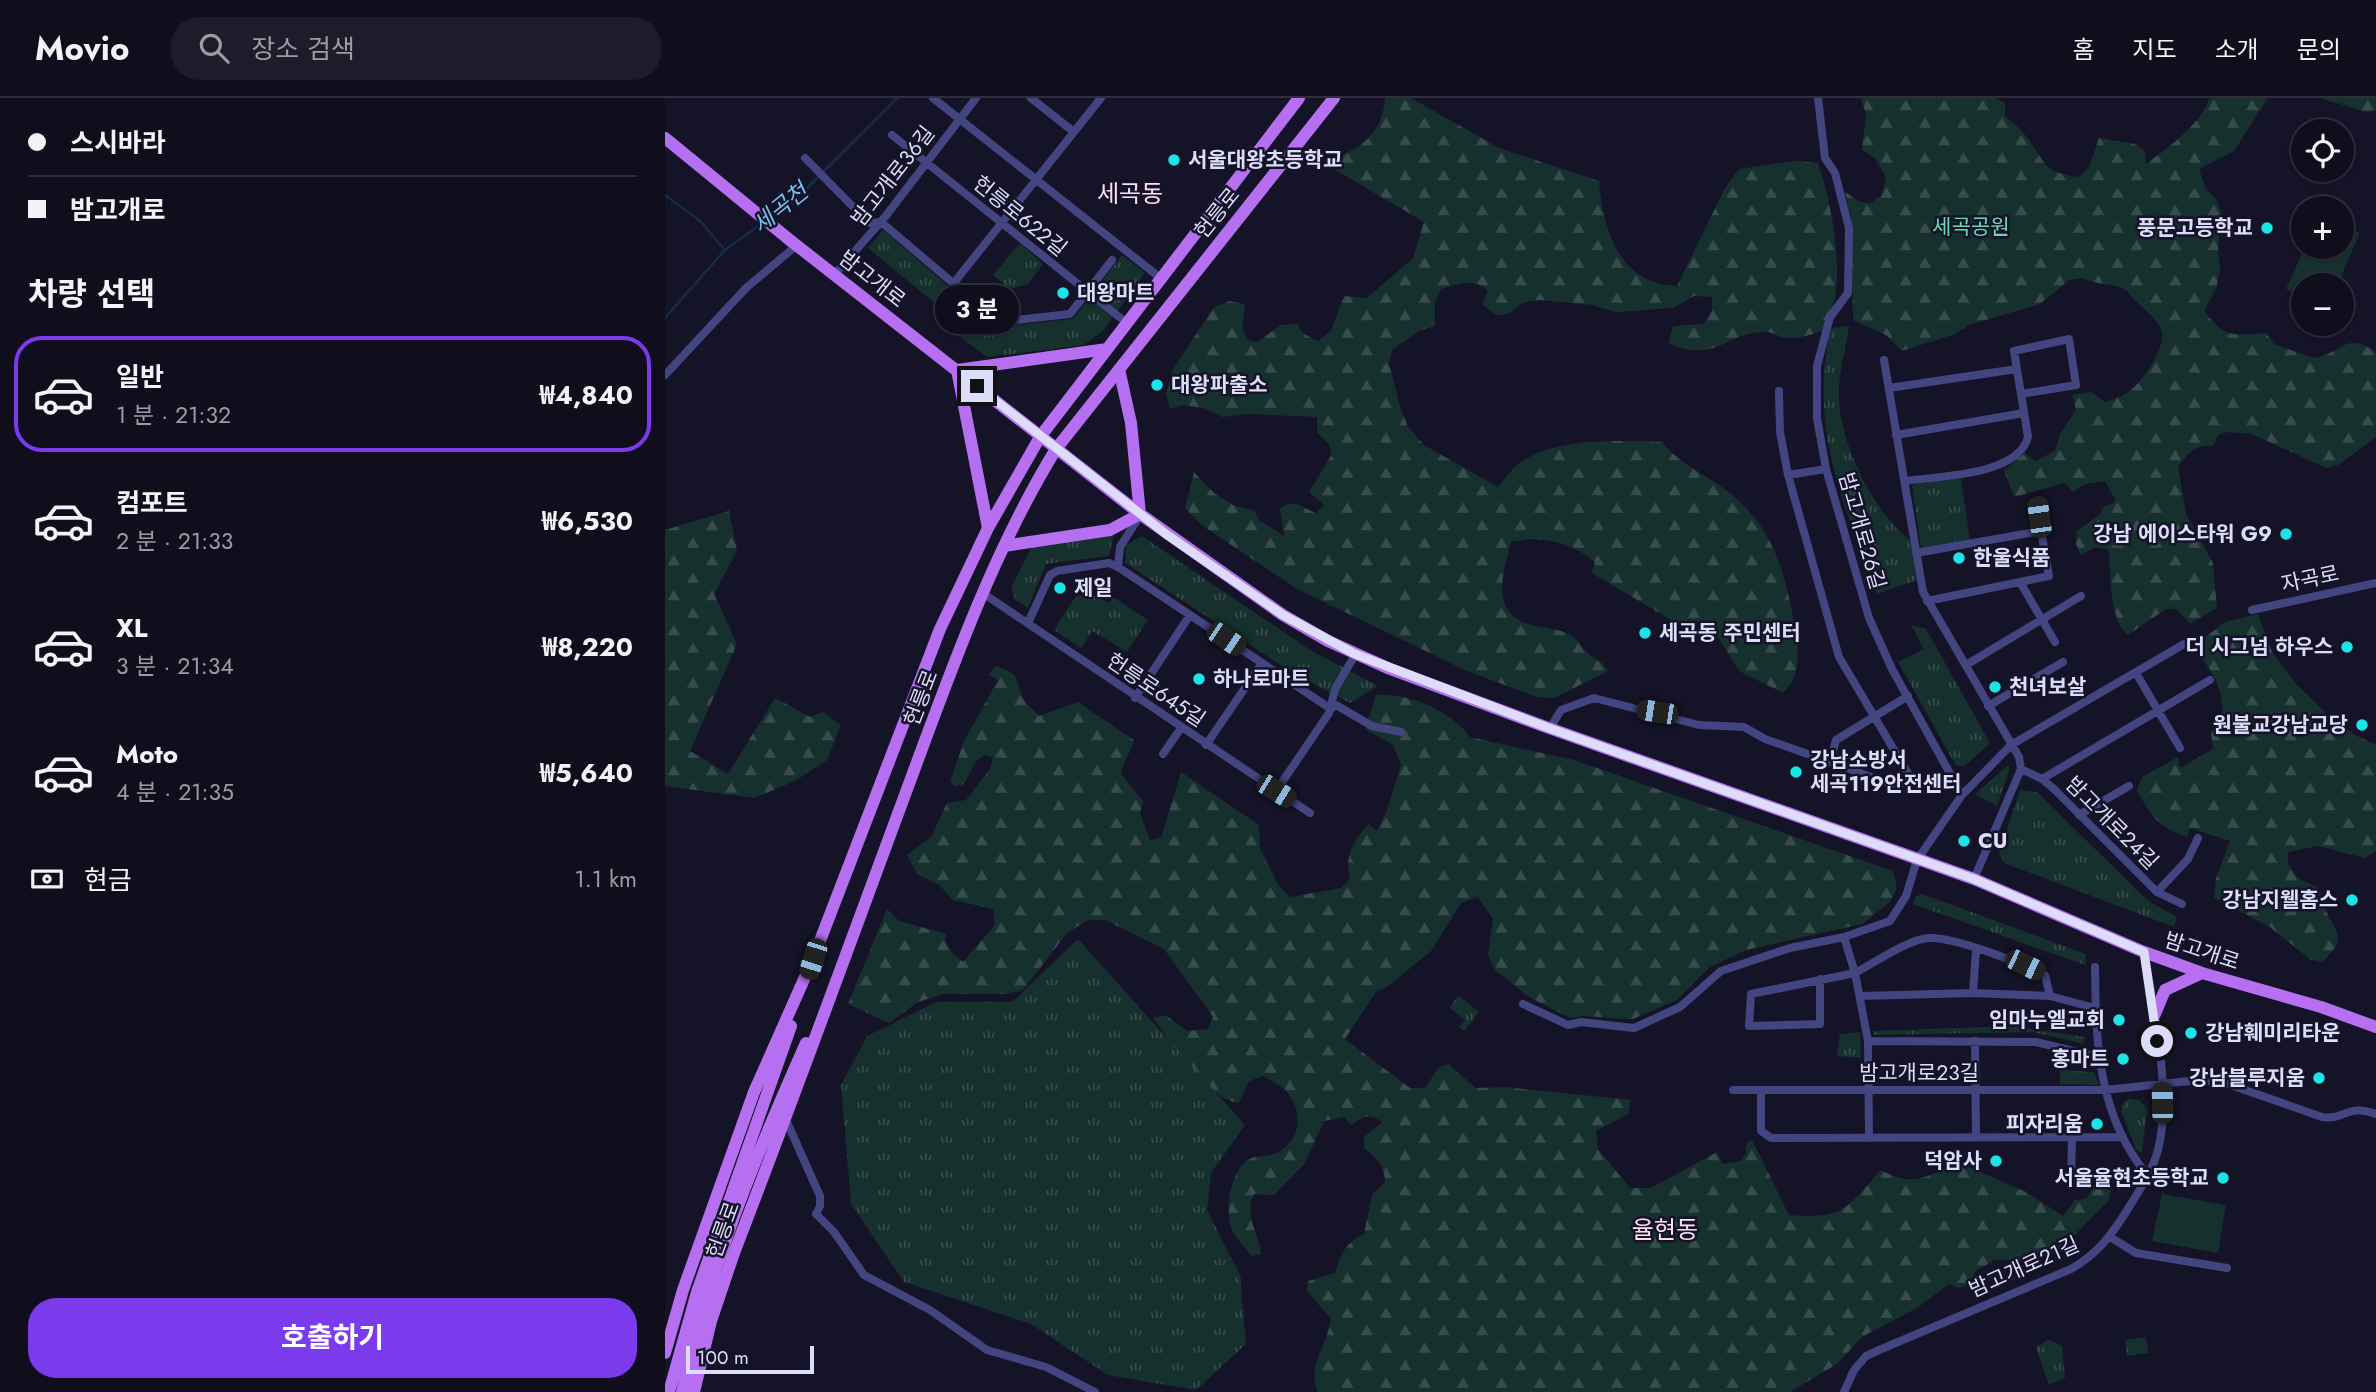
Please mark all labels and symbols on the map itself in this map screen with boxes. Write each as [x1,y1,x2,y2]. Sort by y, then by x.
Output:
street label: 밤고개로36길 [844,119,942,233]
place label: 서울대왕초등학교 [1188,145,1343,175]
marker: 서울대왕초등학교 [1166,152,1182,168]
street label: 헌릉로622길 [967,169,1073,263]
water label: 세곡천 [745,173,818,241]
district label: 세곡동 [1097,176,1163,211]
street label: 헌릉로 [1187,181,1247,245]
park label: 세곡공원 [1932,212,2010,242]
place label: 풍문고등학교 [2137,213,2253,243]
marker: 풍문고등학교 [2259,220,2275,236]
street label: 밤고개로 [832,243,912,315]
place label: 대왕마트 [1077,278,1154,308]
callout: 3 분 [935,285,1019,334]
marker: 대왕마트 [1055,285,1071,301]
route end [961,370,993,402]
place label: 대왕파출소 [1171,370,1268,400]
marker: 대왕파출소 [1149,377,1165,393]
street label: 밤고개로26길 [1831,469,1893,593]
car [2026,495,2053,539]
place label: 강남 에이스타워 G9 [2093,519,2272,549]
marker: 강남 에이스타워 G9 [2278,526,2294,542]
place label: 한울식품 [1973,543,2050,573]
marker: 한울식품 [1951,550,1967,566]
street label: 자곡로 [2279,558,2341,600]
place label: 제일 [1074,573,1113,603]
marker: 제일 [1052,580,1068,596]
place label: 세곡동 주민센터 [1659,618,1801,648]
car [1203,619,1250,659]
marker: 세곡동 주민센터 [1637,625,1653,641]
place label: 더 시그넘 하우스 [2185,632,2333,662]
marker: 더 시그넘 하우스 [2339,639,2355,655]
street label: 헌릉로645길 [1101,646,1211,734]
place label: 하나로마트 [1213,664,1310,694]
street label: 헌릉로 [897,666,945,730]
marker: 하나로마트 [1191,671,1207,687]
place label: 천녀보살 [2009,672,2086,702]
marker: 천녀보살 [1987,679,2003,695]
car [1635,698,1680,726]
place label: 원불교강남교당 [2213,710,2348,740]
marker: 원불교강남교당 [2354,717,2370,733]
place label: 강남소방서 세곡119안전센터 [1810,745,1961,799]
marker: 강남소방서 세곡119안전센터 [1788,764,1804,780]
street label: 밤고개로24길 [2059,770,2165,876]
car [1253,771,1300,811]
place label: CU [1978,826,2007,856]
marker: CU [1956,833,1972,849]
place label: 강남지웰홈스 [2222,885,2338,915]
marker: 강남지웰홈스 [2344,892,2360,908]
street label: 밤고개로 [2161,925,2243,977]
car [797,936,830,982]
car [2002,946,2049,984]
place label: 임마누엘교회 [1989,1005,2105,1035]
marker: 임마누엘교회 [2111,1012,2127,1028]
place label: 강남훼미리타운 [2205,1018,2340,1048]
route start [2141,1025,2173,1057]
marker: 강남훼미리타운 [2183,1025,2199,1041]
place label: 홍마트 [2051,1044,2109,1074]
marker: 홍마트 [2115,1051,2131,1067]
street label: 밤고개로23길 [1859,1058,1979,1088]
place label: 강남블루지움 [2189,1063,2305,1093]
marker: 강남블루지움 [2311,1070,2327,1086]
car [2152,1082,2173,1124]
place label: 피자리움 [2006,1109,2083,1139]
marker: 피자리움 [2089,1116,2105,1132]
place label: 덕암사 [1924,1146,1982,1176]
marker: 덕암사 [1988,1153,2004,1169]
place label: 서울율현초등학교 [2054,1163,2209,1193]
marker: 서울율현초등학교 [2215,1170,2231,1186]
street label: 헌릉로 [699,1198,747,1262]
district label: 율현동 [1632,1212,1698,1247]
street label: 밤고개로21길 [1964,1229,2084,1305]
scale bar [686,1343,814,1375]

